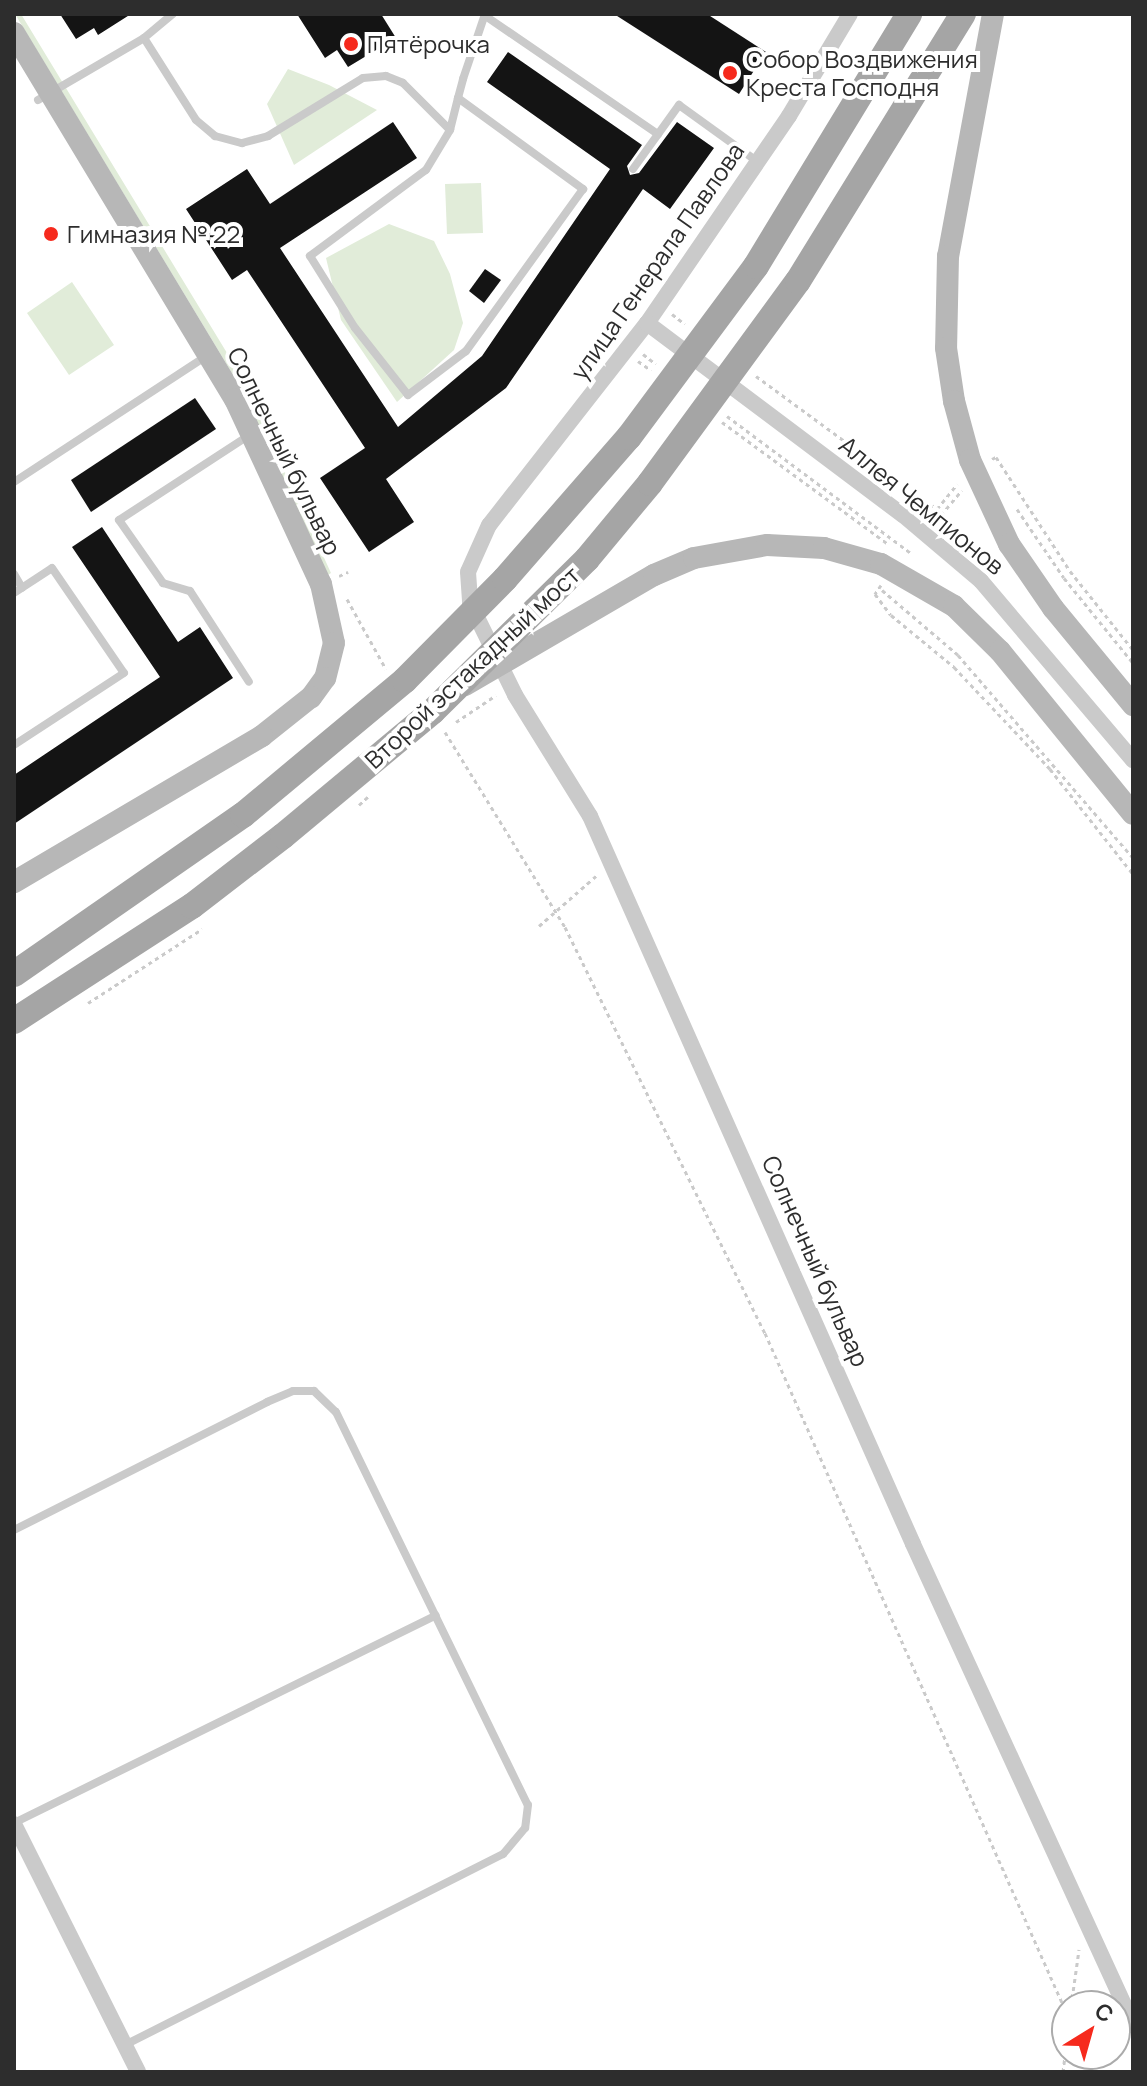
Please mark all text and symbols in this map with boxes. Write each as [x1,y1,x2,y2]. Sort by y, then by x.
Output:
place label: Пятёрочка [367,30,490,58]
marker: Пятёрочка [342,35,360,53]
place label: Собор Воздвижения Креста Господня [746,45,978,101]
marker: Собор Воздвижения Креста Господня [721,64,739,82]
street label: улица Генерала Павлова [564,137,750,385]
place label: Гимназия № 22 [67,220,240,248]
marker: Гимназия № 22 [42,225,60,243]
street label: Солнечный бульвар [222,342,348,560]
street label: Аллея Чемпионов [834,430,1010,580]
street label: Второй эстакадный мост [359,560,585,774]
street label: Солнечный бульвар [757,1151,875,1371]
north arrow [1051,1990,1131,2070]
text: С [1089,1996,1120,2029]

